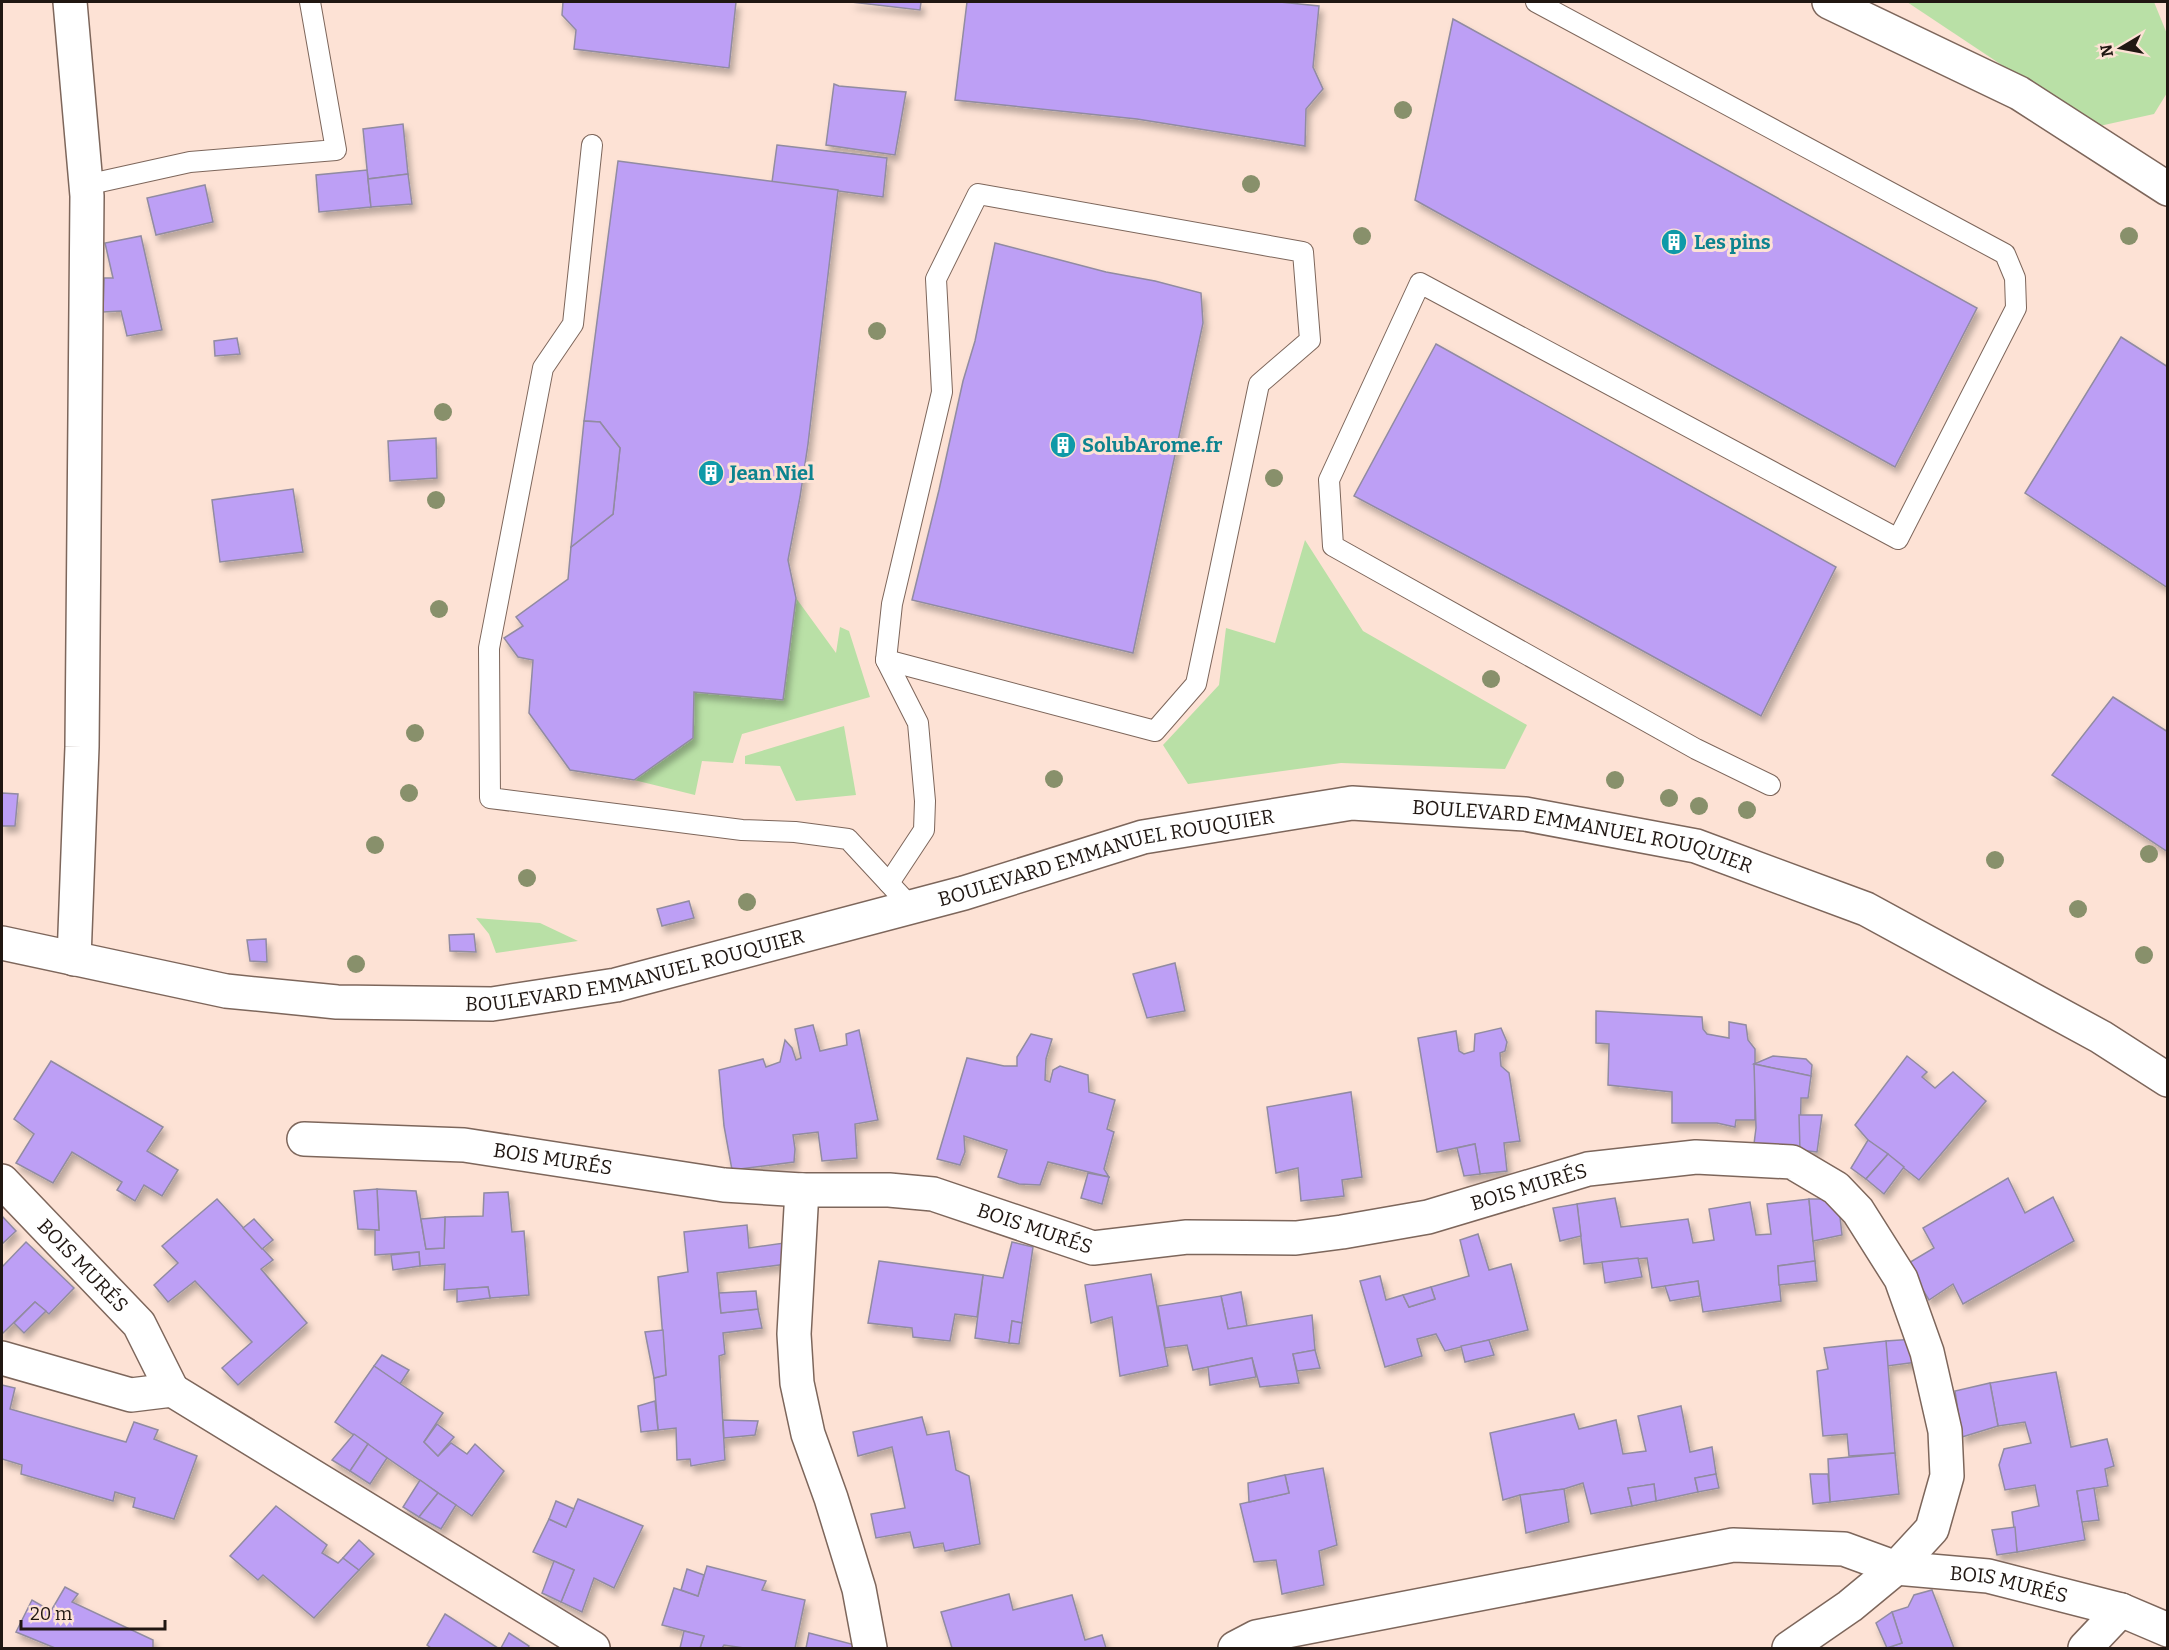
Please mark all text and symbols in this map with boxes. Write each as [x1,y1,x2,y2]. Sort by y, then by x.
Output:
north arrow [2091,18,2151,78]
text: N [2096,43,2117,58]
building icon: Les pins [1659,227,1689,257]
place label: Les pins [1694,230,1771,254]
building icon: SolubArome.fr [1048,430,1078,460]
place label: SolubArome.fr [1082,433,1223,457]
building icon: Jean Niel [696,458,726,488]
place label: Jean Niel [729,461,814,485]
street label: BOULEVARD EMMANUEL ROUQUIER [1411,795,1756,878]
street label: BOULEVARD EMMANUEL ROUQUIER [935,804,1276,911]
street label: BOULEVARD EMMANUEL ROUQUIER [465,924,807,1016]
street label: BOIS MURÉS [492,1138,614,1180]
street label: BOIS MURÉS [1468,1158,1590,1216]
street label: BOIS MURÉS [974,1198,1096,1259]
street label: BOIS MURÉS [33,1214,133,1317]
street label: BOIS MURÉS [1949,1561,2070,1608]
scale bar [21,1593,165,1631]
text: 20 m [30,1603,72,1625]

